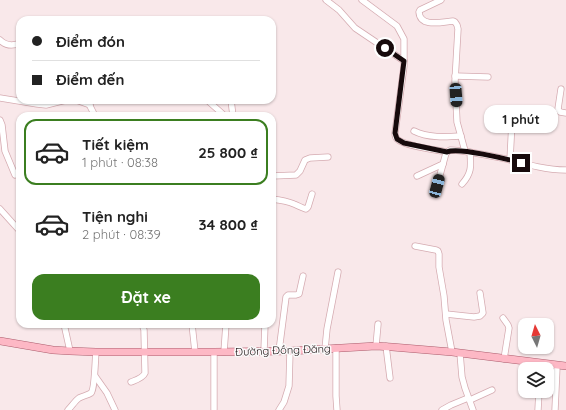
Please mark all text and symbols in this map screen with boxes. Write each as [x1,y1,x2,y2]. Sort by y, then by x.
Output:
text: Điểm đón [56,32,125,51]
route start [376,39,394,57]
text: Điểm đến [56,70,124,89]
car [449,83,463,107]
callout: 1 phút [484,105,558,133]
text: 1 phút [502,111,540,127]
icon: car [34,134,70,170]
text: Tiết kiệm [82,135,149,154]
text: 25 800 ₫ [198,143,258,162]
text: 1 phút · 08:38 [82,154,158,170]
route end [512,154,530,172]
car [428,173,446,199]
icon: car [34,206,70,242]
text: Tiện nghi [82,207,148,226]
text: 34 800 ₫ [199,215,258,234]
text: 2 phút · 08:39 [82,226,161,242]
button: Đặt xe [32,274,260,320]
north arrow [518,318,554,354]
map controls [518,318,554,398]
street label: Đường Đồng Đăng [235,341,331,359]
button: layers [518,362,554,398]

